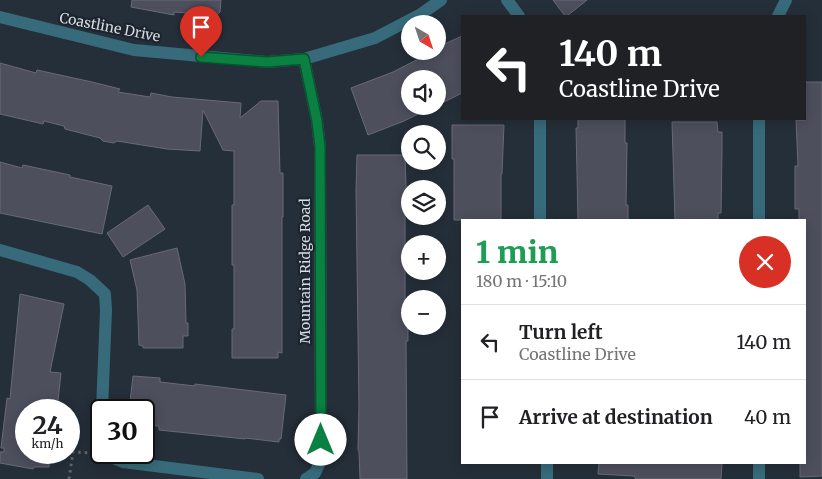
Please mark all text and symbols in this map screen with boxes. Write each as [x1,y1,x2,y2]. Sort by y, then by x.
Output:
pin [180,6,222,57]
street label: Coastline Drive [58,8,162,46]
icon: arrive [187,13,215,41]
north arrow [401,15,446,60]
map controls [401,15,446,335]
text: 140 m [559,32,662,76]
icon: left [476,35,541,100]
button: sound [401,70,446,115]
text: Coastline Drive [559,75,720,103]
button: search [401,125,446,170]
button: layers [401,180,446,225]
street label: Mountain Ridge Road [296,198,314,344]
text: 1 min [476,233,558,271]
button: + [401,235,446,280]
button: close [739,236,791,288]
text: 180 m · 15:10 [476,271,567,291]
button: − [401,290,446,335]
text: Turn left [519,320,603,344]
icon: left [476,328,504,356]
text: 140 m [736,330,791,354]
text: Coastline Drive [519,344,636,364]
speed limit sign: 30 [90,399,155,464]
icon: arrive [476,403,504,431]
text: Arrive at destination [519,405,713,429]
text: 40 m [744,405,791,429]
text: 24 [32,409,63,441]
position arrow [294,413,346,465]
text: km/h [32,436,63,451]

